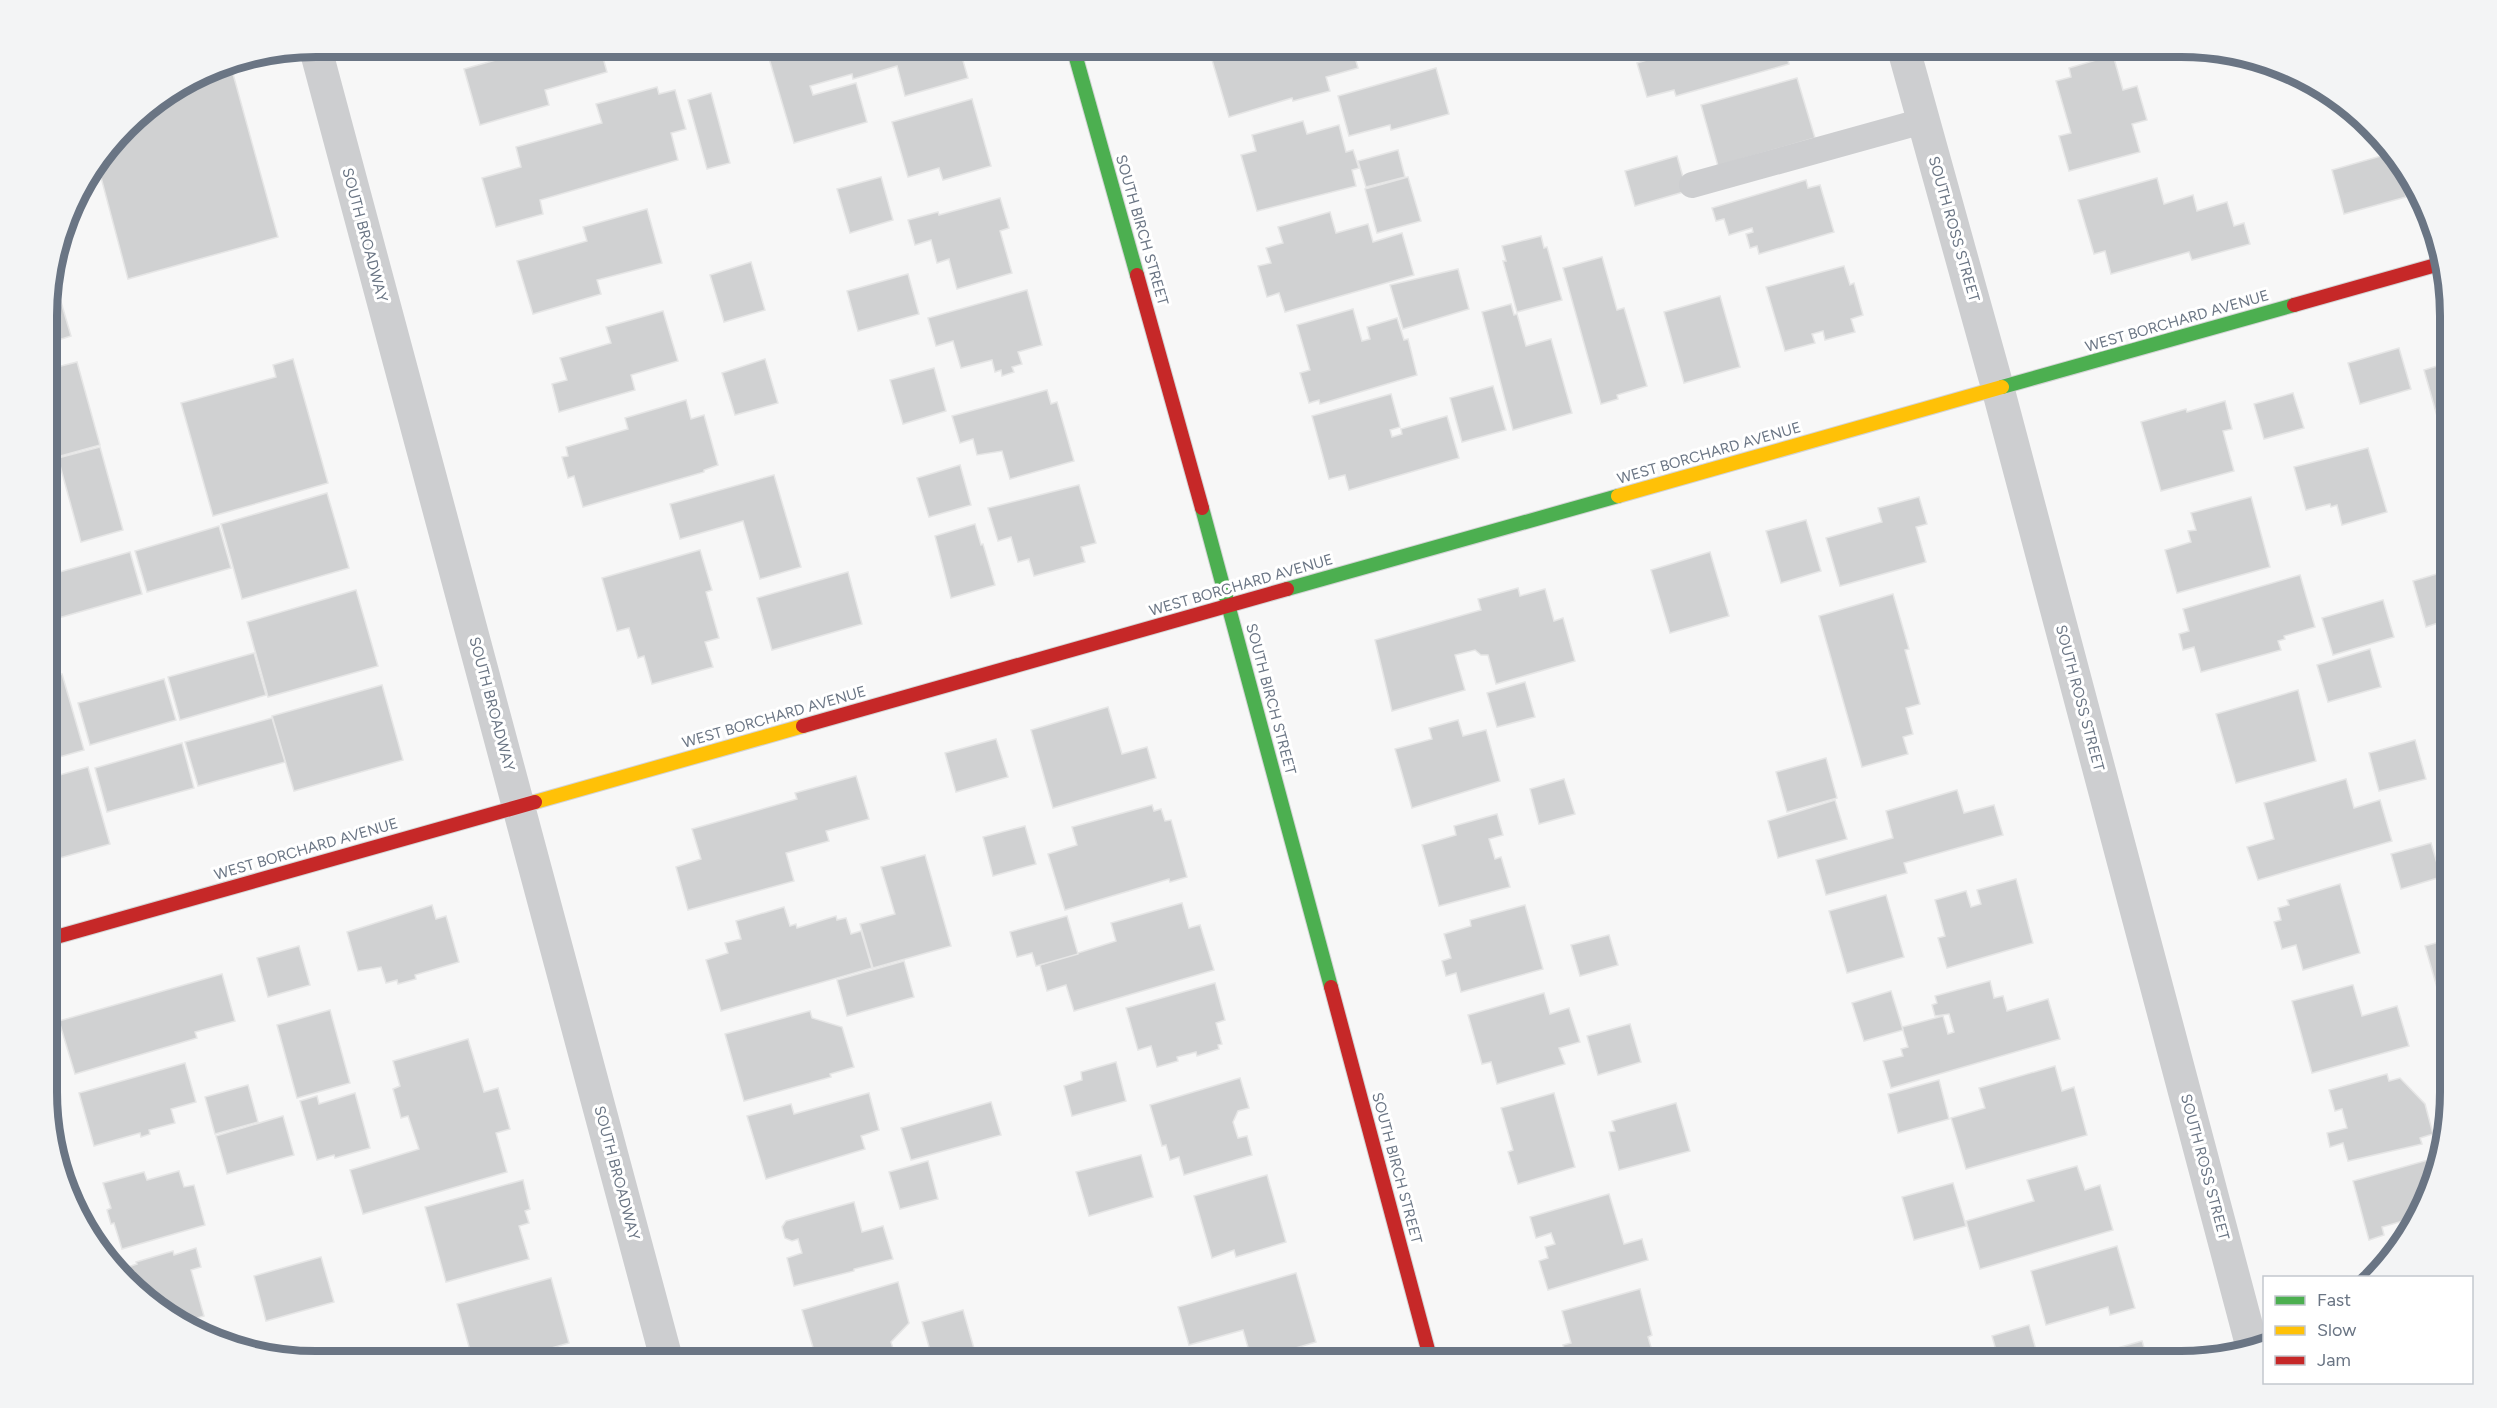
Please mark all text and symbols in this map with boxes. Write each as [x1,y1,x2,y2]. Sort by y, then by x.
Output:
street label: SOUTH BIRCH STREET [1112,153,1172,308]
street label: SOUTH ROSS STREET [1925,154,1984,305]
street label: SOUTH BROADWAY [338,166,392,304]
street label: WEST BORCHARD AVENUE [2083,286,2271,356]
street label: WEST BORCHARD AVENUE [1615,418,1803,488]
street label: WEST BORCHARD AVENUE [1147,550,1335,620]
street label: SOUTH BIRCH STREET [1242,621,1300,777]
street label: SOUTH ROSS STREET [2052,623,2108,774]
street label: SOUTH BROADWAY [465,635,519,773]
street label: WEST BORCHARD AVENUE [680,682,868,752]
street label: WEST BORCHARD AVENUE [212,814,400,884]
street label: SOUTH BIRCH STREET [1368,1090,1426,1246]
street label: SOUTH ROSS STREET [2177,1092,2233,1243]
street label: SOUTH BROADWAY [590,1104,644,1242]
legend [2263,1276,2473,1384]
text: Fast [2317,1289,2351,1311]
text: Slow [2317,1319,2356,1341]
text: Jam [2317,1349,2351,1371]

